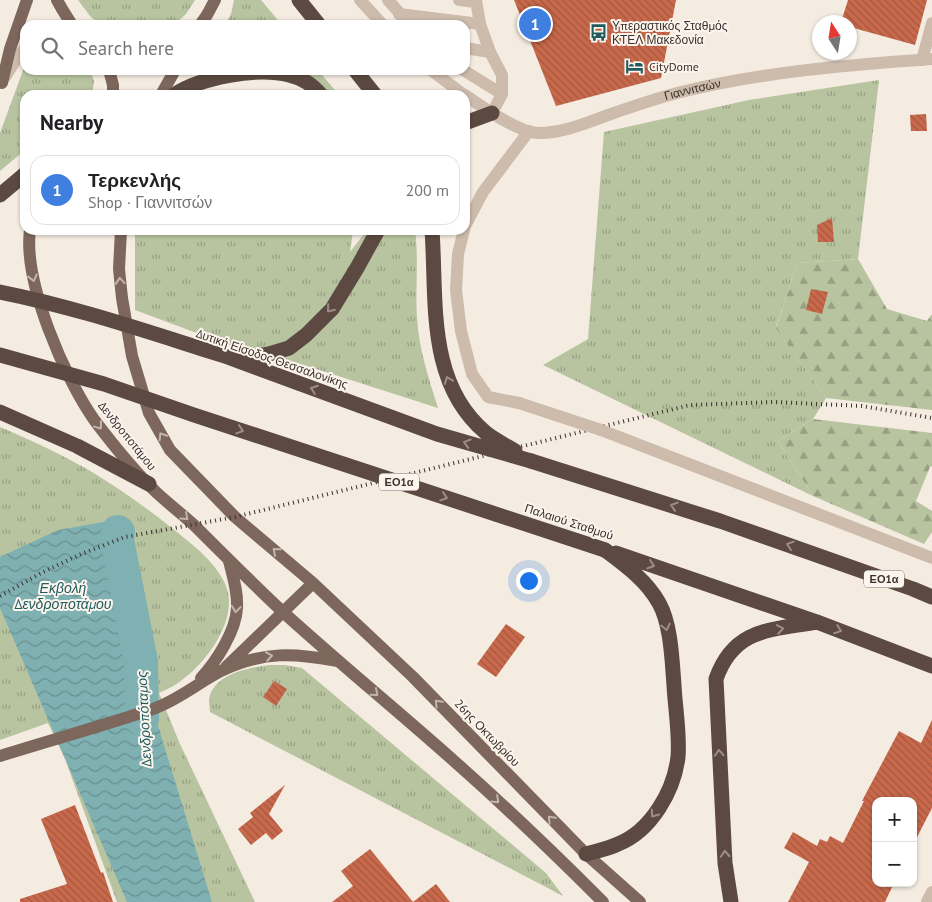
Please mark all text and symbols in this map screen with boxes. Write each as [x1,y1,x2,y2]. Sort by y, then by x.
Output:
pin: 1 [519,5,551,43]
north arrow [812,15,857,60]
place label: Υπεραστικός Σταθμός ΚΤΕΛ Μακεδονία [612,18,728,47]
search box [20,20,470,75]
bus stop icon: Υπεραστικός Σταθμός ΚΤΕΛ Μακεδονία [588,23,608,43]
icon: search [38,34,66,62]
text: Search here [78,36,174,60]
hotel icon: CityDome [625,57,645,77]
place label: CityDome [649,59,699,74]
street label: Γιαννιτσών [662,75,722,103]
text: Nearby [40,109,103,136]
text: Τερκενλής [88,168,181,192]
text: 1 [52,180,62,200]
text: 200 m [406,180,449,200]
text: Shop · Γιαννιτσών [88,192,212,212]
one-way arrow [27,274,38,283]
one-way arrow [115,276,126,284]
one-way arrow [328,303,336,312]
street label: Δυτική Είσοδος Θεσσαλονίκης [194,325,350,392]
one-way arrow [444,376,455,385]
one-way arrow [310,385,319,395]
street label: Δενδροποτάμου [95,398,160,473]
one-way arrow [93,420,102,430]
one-way arrow [235,425,244,435]
one-way arrow [158,433,168,442]
one-way arrow [464,438,472,448]
road number: ΕΟ1α [379,474,419,491]
one-way arrow [440,491,448,501]
street label: Παλαιού Σταθμού [523,500,615,543]
one-way arrow [670,501,678,511]
one-way arrow [179,511,188,520]
one-way arrow [786,541,795,551]
one-way arrow [273,549,282,557]
one-way arrow [647,560,655,570]
your location [516,568,542,594]
road number: ΕΟ1α [864,570,904,588]
water label: Εκβολή Δενδροποτάμου [15,579,112,613]
one-way arrow [230,606,241,614]
one-way arrow [660,622,671,631]
one-way arrow [776,624,785,634]
one-way arrow [833,624,842,634]
one-way arrow [265,651,273,662]
water label: Δενδροπόταμος [132,670,155,767]
one-way arrow [369,687,378,695]
street label: 26ης Οκτωβρίου [452,696,523,769]
one-way arrow [435,700,444,709]
one-way arrow [714,749,725,757]
one-way arrow [491,794,500,803]
map controls [872,797,917,887]
button: + [872,797,917,842]
one-way arrow [651,809,660,818]
one-way arrow [548,816,557,825]
button: − [872,842,917,887]
one-way arrow [719,849,730,857]

